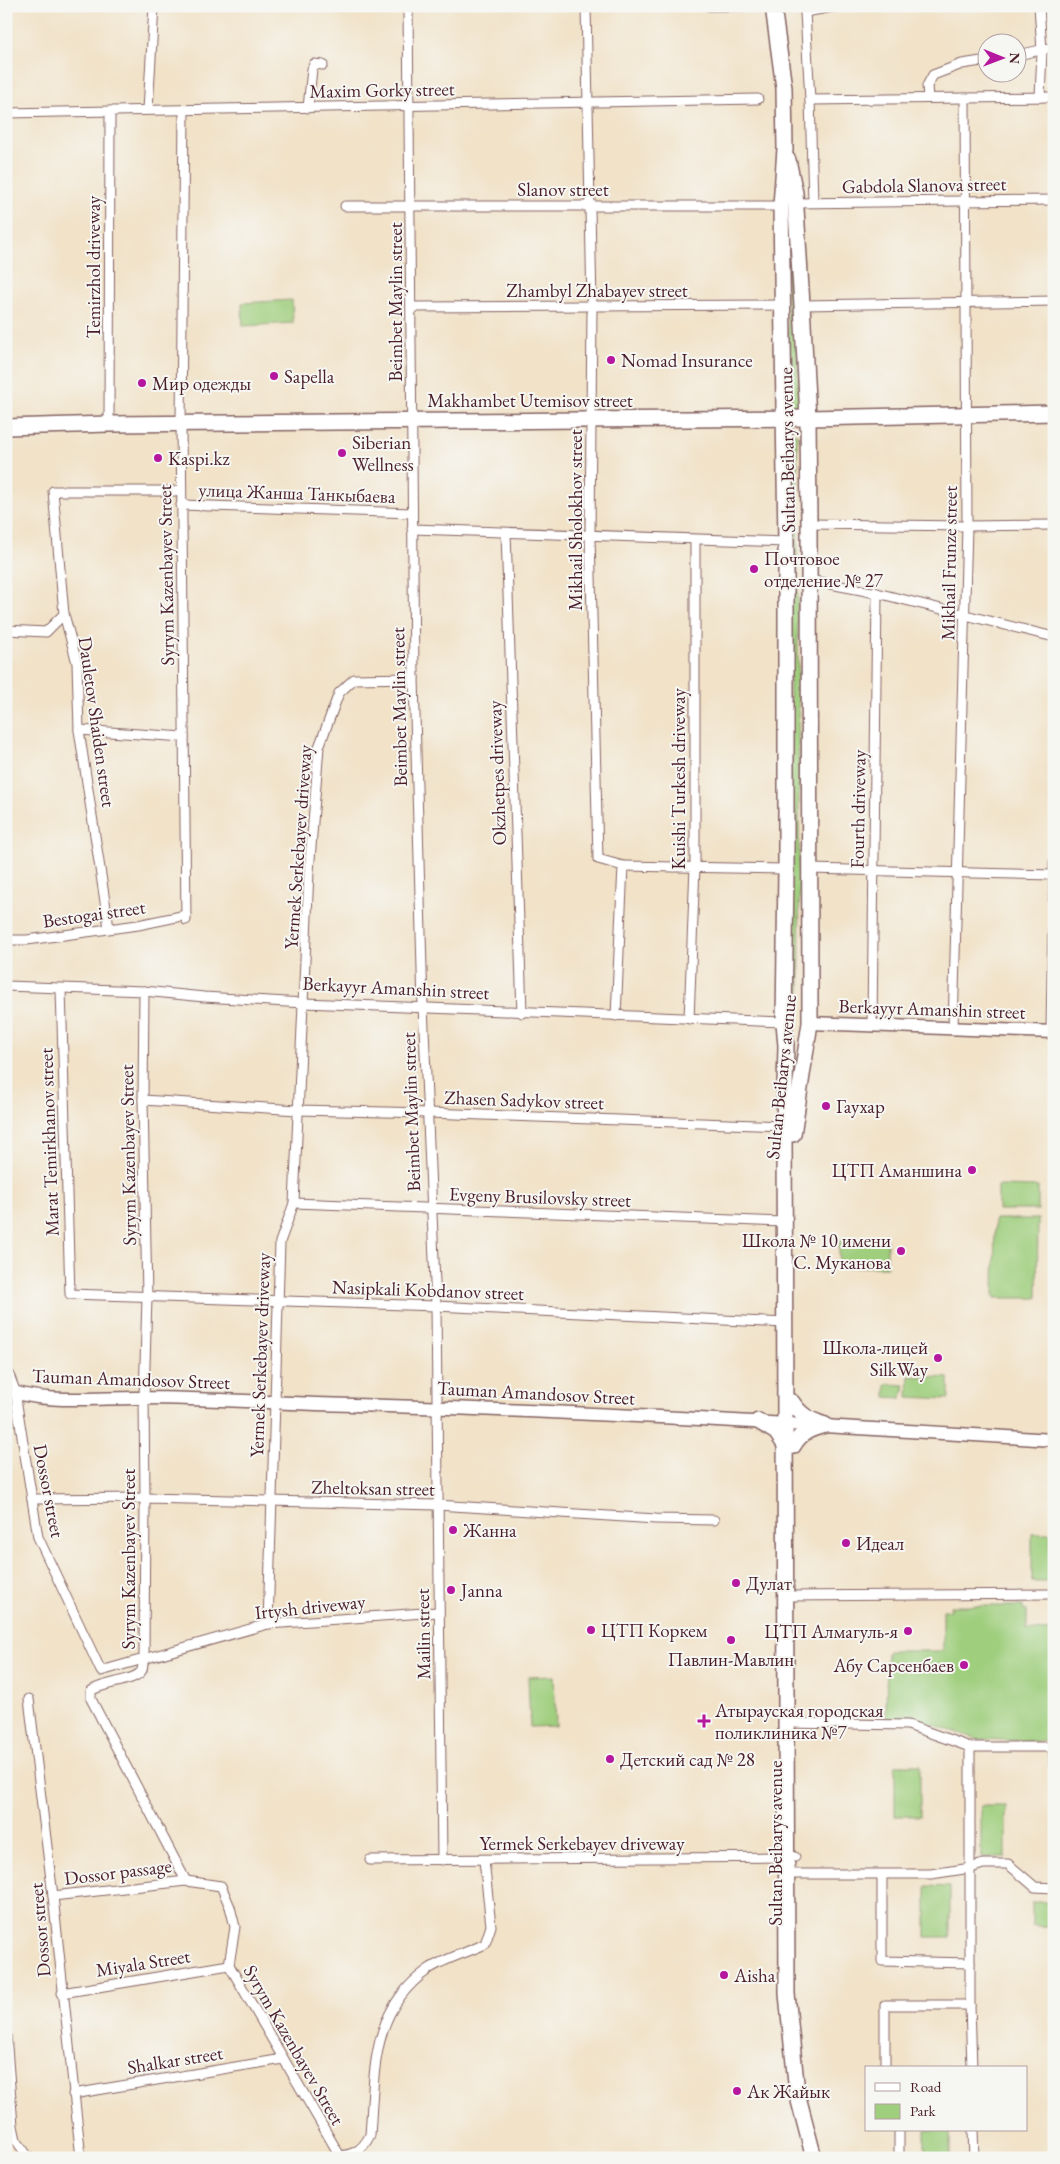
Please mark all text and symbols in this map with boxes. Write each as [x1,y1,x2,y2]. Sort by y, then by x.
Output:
north arrow [978,32,1028,82]
text: N [1006,52,1024,65]
street label: Maxim Gorky street [309,76,455,104]
street label: Gabdola Slanova street [842,171,1006,199]
street label: Slanov street [517,177,609,202]
street label: Temirzhol driveway [81,195,106,338]
street label: Beimbet Maylin street [383,222,408,382]
street label: Zhambyl Zhabayev street [506,278,688,303]
place label: Nomad Insurance [621,348,753,373]
marker: Nomad Insurance [605,354,617,366]
place label: Sapella [284,364,335,389]
street label: Sultan Beibarys avenue [773,367,801,533]
marker: Sapella [268,370,280,382]
place label: Мир одежды [152,371,251,396]
marker: Мир одежды [136,377,148,389]
street label: Makhambet Utemisov street [427,388,633,413]
street label: Mikhail Sholokhov street [563,429,588,611]
place label: Siberian Wellness [352,430,414,477]
place label: Kaspi.kz [168,446,230,471]
marker: Siberian Wellness [336,447,348,459]
marker: Kaspi.kz [152,452,164,464]
street label: улица Жанша Танкыбаева [198,477,396,509]
street label: Syrym Kazenbayev Street [152,484,180,666]
street label: Mikhail Frunze street [935,485,963,641]
place label: Почтовое отделение № 27 [764,546,884,593]
marker: Почтовое отделение № 27 [748,563,760,575]
street label: Beimbet Maylin street [385,627,413,787]
street label: Dauletov Shaiden street [73,635,121,809]
street label: Kuishi Turkesh driveway [666,688,691,870]
street label: Okzhetpes driveway [482,699,512,846]
street label: Yermek Serkebayev driveway [278,743,318,950]
street label: Fourth driveway [844,749,872,869]
street label: Bestogai street [41,894,147,934]
street label: Berkayyr Amanshin street [302,971,490,1005]
street label: Sultan Beibarys avenue [760,993,802,1161]
street label: Berkayyr Amanshin street [838,993,1026,1025]
street label: Beimbet Maylin street [396,1032,426,1192]
street label: Marat Temirkhanov street [33,1047,65,1237]
street label: Syrym Kazenbayev Street [114,1064,142,1246]
street label: Zhasen Sadykov street [444,1085,604,1115]
place label: Гаухар [836,1094,885,1119]
marker: Гаухар [820,1100,832,1112]
place label: ЦТП Аманшина [832,1158,962,1183]
marker: ЦТП Аманшина [966,1164,978,1176]
street label: Evgeny Brusilovsky street [449,1181,631,1213]
place label: Школа № 10 имени С. Муканова [742,1228,891,1275]
marker: Школа № 10 имени С. Муканова [895,1245,907,1257]
street label: Yermek Serkebayev driveway [244,1251,276,1458]
street label: Nasipkali Kobdanov street [332,1274,524,1306]
place label: Школа-лицей SilkWay [822,1335,929,1382]
marker: Школа-лицей SilkWay [932,1352,944,1364]
street label: Tauman Amandosov Street [32,1363,231,1395]
street label: Tauman Amandosov Street [436,1375,636,1411]
street label: Dossor street [28,1442,70,1540]
street label: Syrym Kazenbayev Street [116,1468,141,1650]
street label: Zheltoksan street [311,1474,435,1502]
place label: Жанна [462,1518,517,1543]
marker: Жанна [447,1524,459,1536]
place label: Идеал [856,1531,904,1556]
marker: Идеал [840,1537,852,1549]
place label: Дулат [746,1571,792,1596]
marker: Дулат [730,1577,742,1589]
place label: Janna [459,1578,503,1603]
marker: Janna [445,1584,457,1596]
street label: Mailin street [410,1588,436,1680]
street label: Irtysh driveway [253,1589,367,1625]
place label: ЦТП Коркем [601,1618,708,1643]
place label: ЦТП Алмагуль-я [764,1619,899,1644]
marker: ЦТП Коркем [585,1624,597,1636]
marker: ЦТП Алмагуль-я [902,1625,914,1637]
marker: Павлин-Мавлин [725,1634,737,1646]
place label: Павлин-Мавлин [668,1647,794,1672]
place label: Абу Сарсенбаев [832,1653,954,1678]
marker: Абу Сарсенбаев [958,1659,970,1671]
place label: Атырауская городская поликлиника №7 [714,1698,884,1745]
marker: Атырауская городская поликлиника №7 [697,1714,711,1728]
place label: Детский сад № 28 [620,1747,755,1772]
marker: Детский сад № 28 [604,1753,616,1765]
street label: Sultan Beibarys avenue [763,1760,788,1926]
street label: Yermek Serkebayev driveway [479,1831,685,1856]
street label: Dossor passage [63,1853,173,1891]
street label: Dossor street [23,1882,57,1978]
street label: Miyala Street [94,1943,192,1983]
street label: Syrym Kazenbayev Street [238,1960,350,2130]
place label: Aisha [733,1963,776,1988]
marker: Aisha [718,1969,730,1981]
street label: Shalkar street [125,2040,225,2080]
legend [865,2066,1028,2132]
text: Road [910,2077,942,2096]
place label: Ак Жайык [746,2079,830,2104]
marker: Ак Жайык [731,2085,743,2097]
text: Park [910,2101,937,2120]

